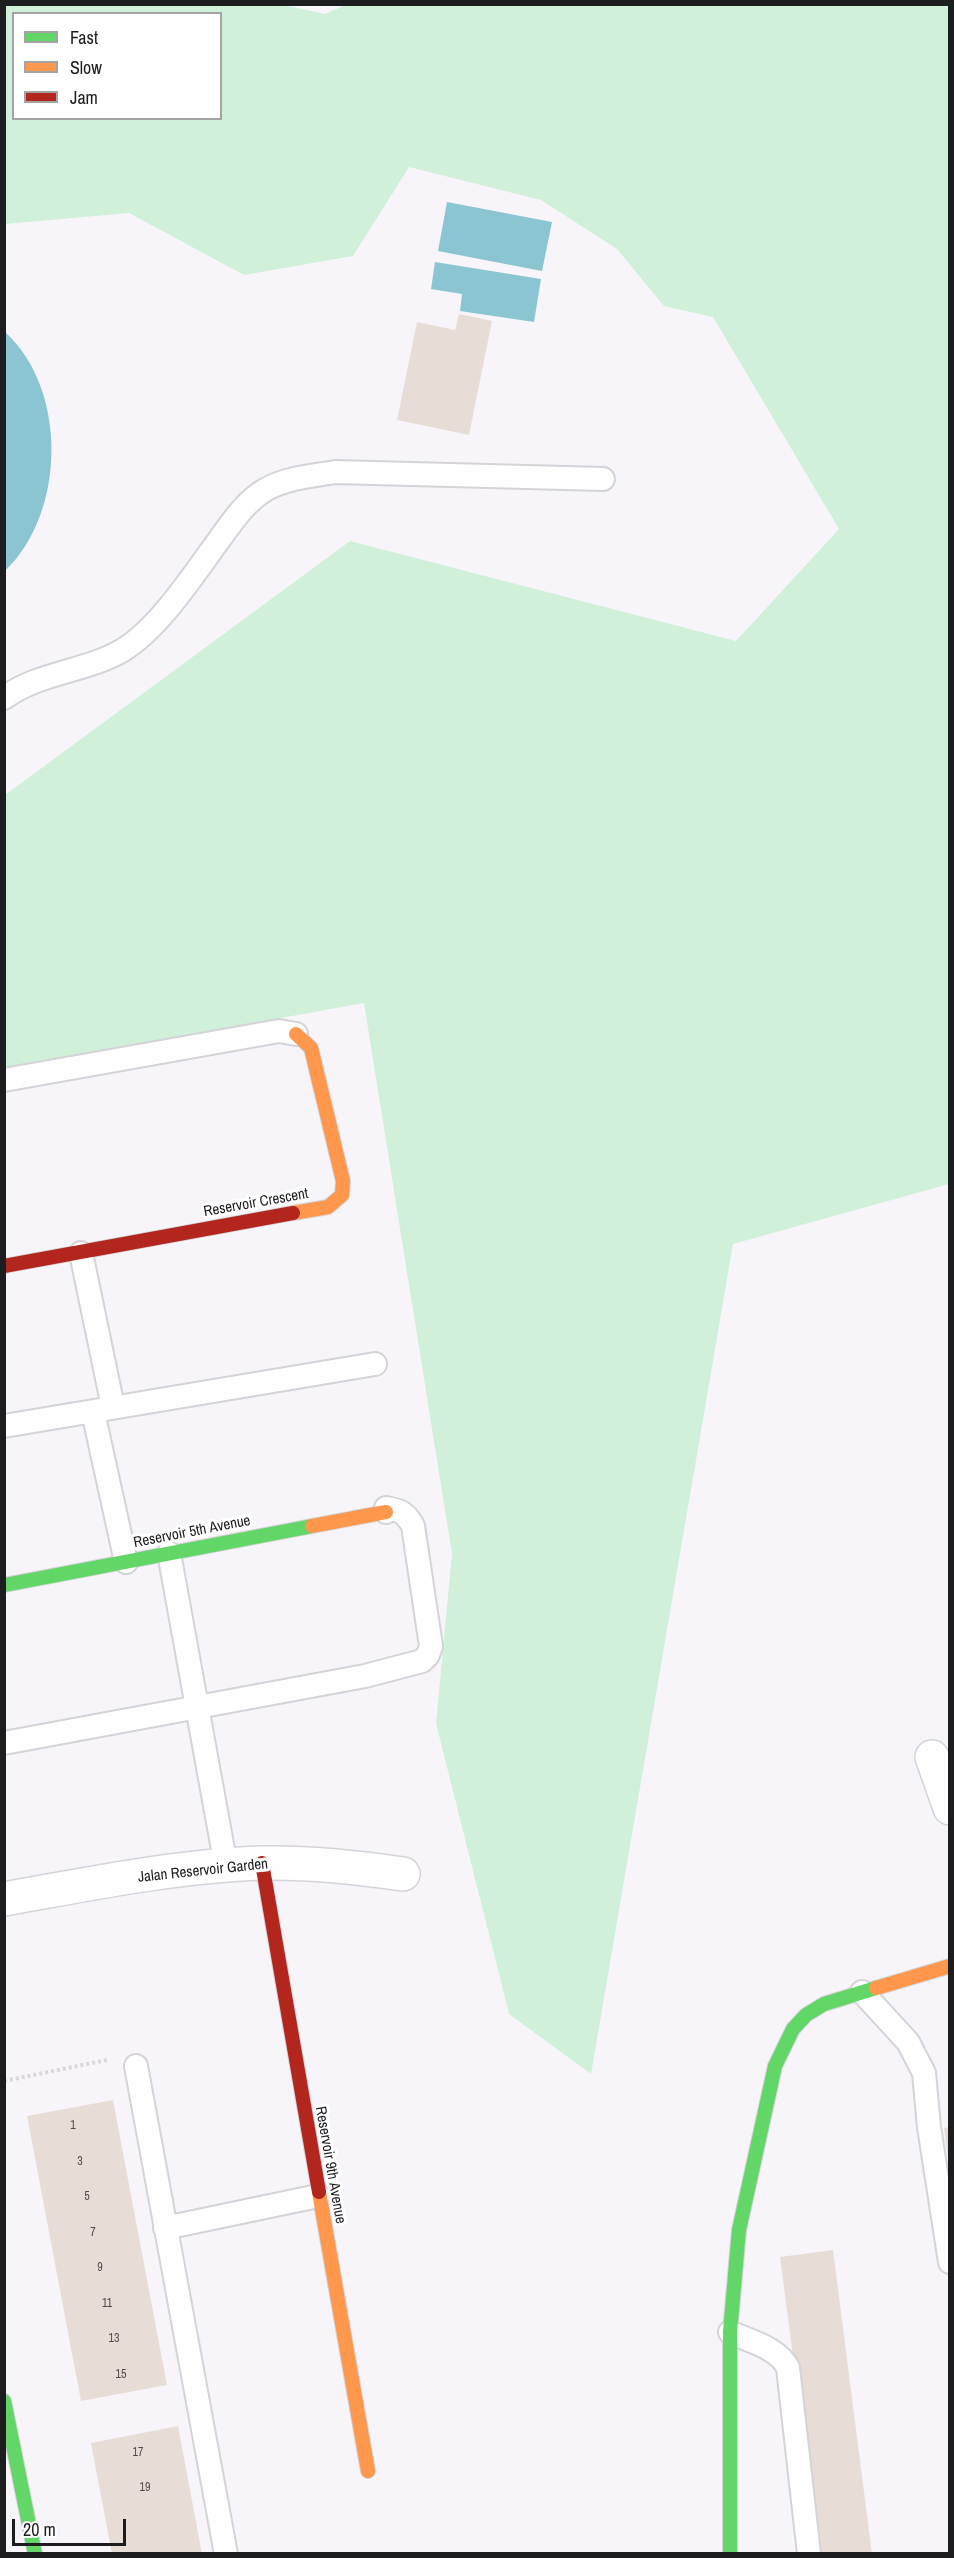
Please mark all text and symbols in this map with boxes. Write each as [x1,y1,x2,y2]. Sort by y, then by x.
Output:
legend [12,12,222,120]
text: Fast [70,25,98,50]
text: Slow [70,55,102,80]
text: Jam [70,85,98,110]
street label: Reservoir Crescent [202,1185,310,1221]
street label: Reservoir 5th Avenue [132,1512,252,1552]
street label: Jalan Reservoir Garden [137,1855,269,1887]
street label: Reservoir 9th Avenue [311,2105,349,2225]
house number: 1 [70,2119,76,2133]
house number: 3 [77,2155,83,2169]
house number: 5 [84,2190,90,2204]
house number: 7 [90,2226,96,2240]
house number: 9 [97,2261,103,2275]
house number: 11 [102,2297,112,2311]
house number: 13 [109,2332,119,2346]
house number: 15 [116,2368,126,2382]
house number: 17 [133,2446,143,2460]
house number: 19 [140,2481,150,2495]
scale bar [15,2507,129,2545]
text: 20 m [23,2517,56,2542]

